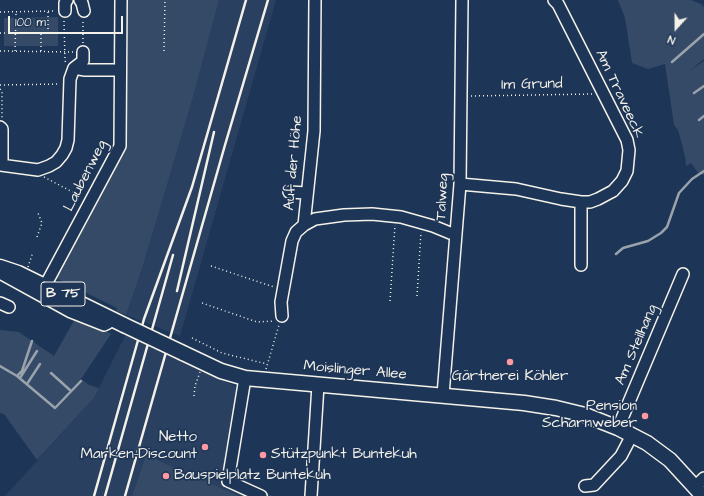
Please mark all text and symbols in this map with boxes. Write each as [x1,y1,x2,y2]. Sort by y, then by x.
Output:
scale bar [10,8,125,34]
north arrow [656,8,696,48]
text: 100 m [15,14,46,31]
text: N [666,31,677,48]
street label: Am Traveeck [591,47,647,141]
street label: Im Grund [501,75,563,95]
street label: Auf der Höhe [281,115,307,211]
street label: Laubenweg [60,137,112,215]
street label: Talweg [433,173,453,221]
road number: B 75 [41,282,85,306]
street label: Am Steilhang [612,302,662,388]
marker: Gärtnerei Köhler [505,357,515,367]
street label: Moislinger Allee [303,358,407,384]
place label: Gärtnerei Köhler [452,368,568,386]
place label: Pension Scharnweber [542,398,637,433]
marker: Pension Scharnweber [640,411,650,421]
place label: Netto Marken-Discount [81,429,197,464]
marker: Netto Marken-Discount [200,442,210,452]
place label: Stützpunkt Buntekuh [271,446,417,464]
marker: Stützpunkt Buntekuh [258,450,268,460]
place label: Bauspielplatz Buntekuh [174,467,331,485]
marker: Bauspielplatz Buntekuh [161,471,171,481]

